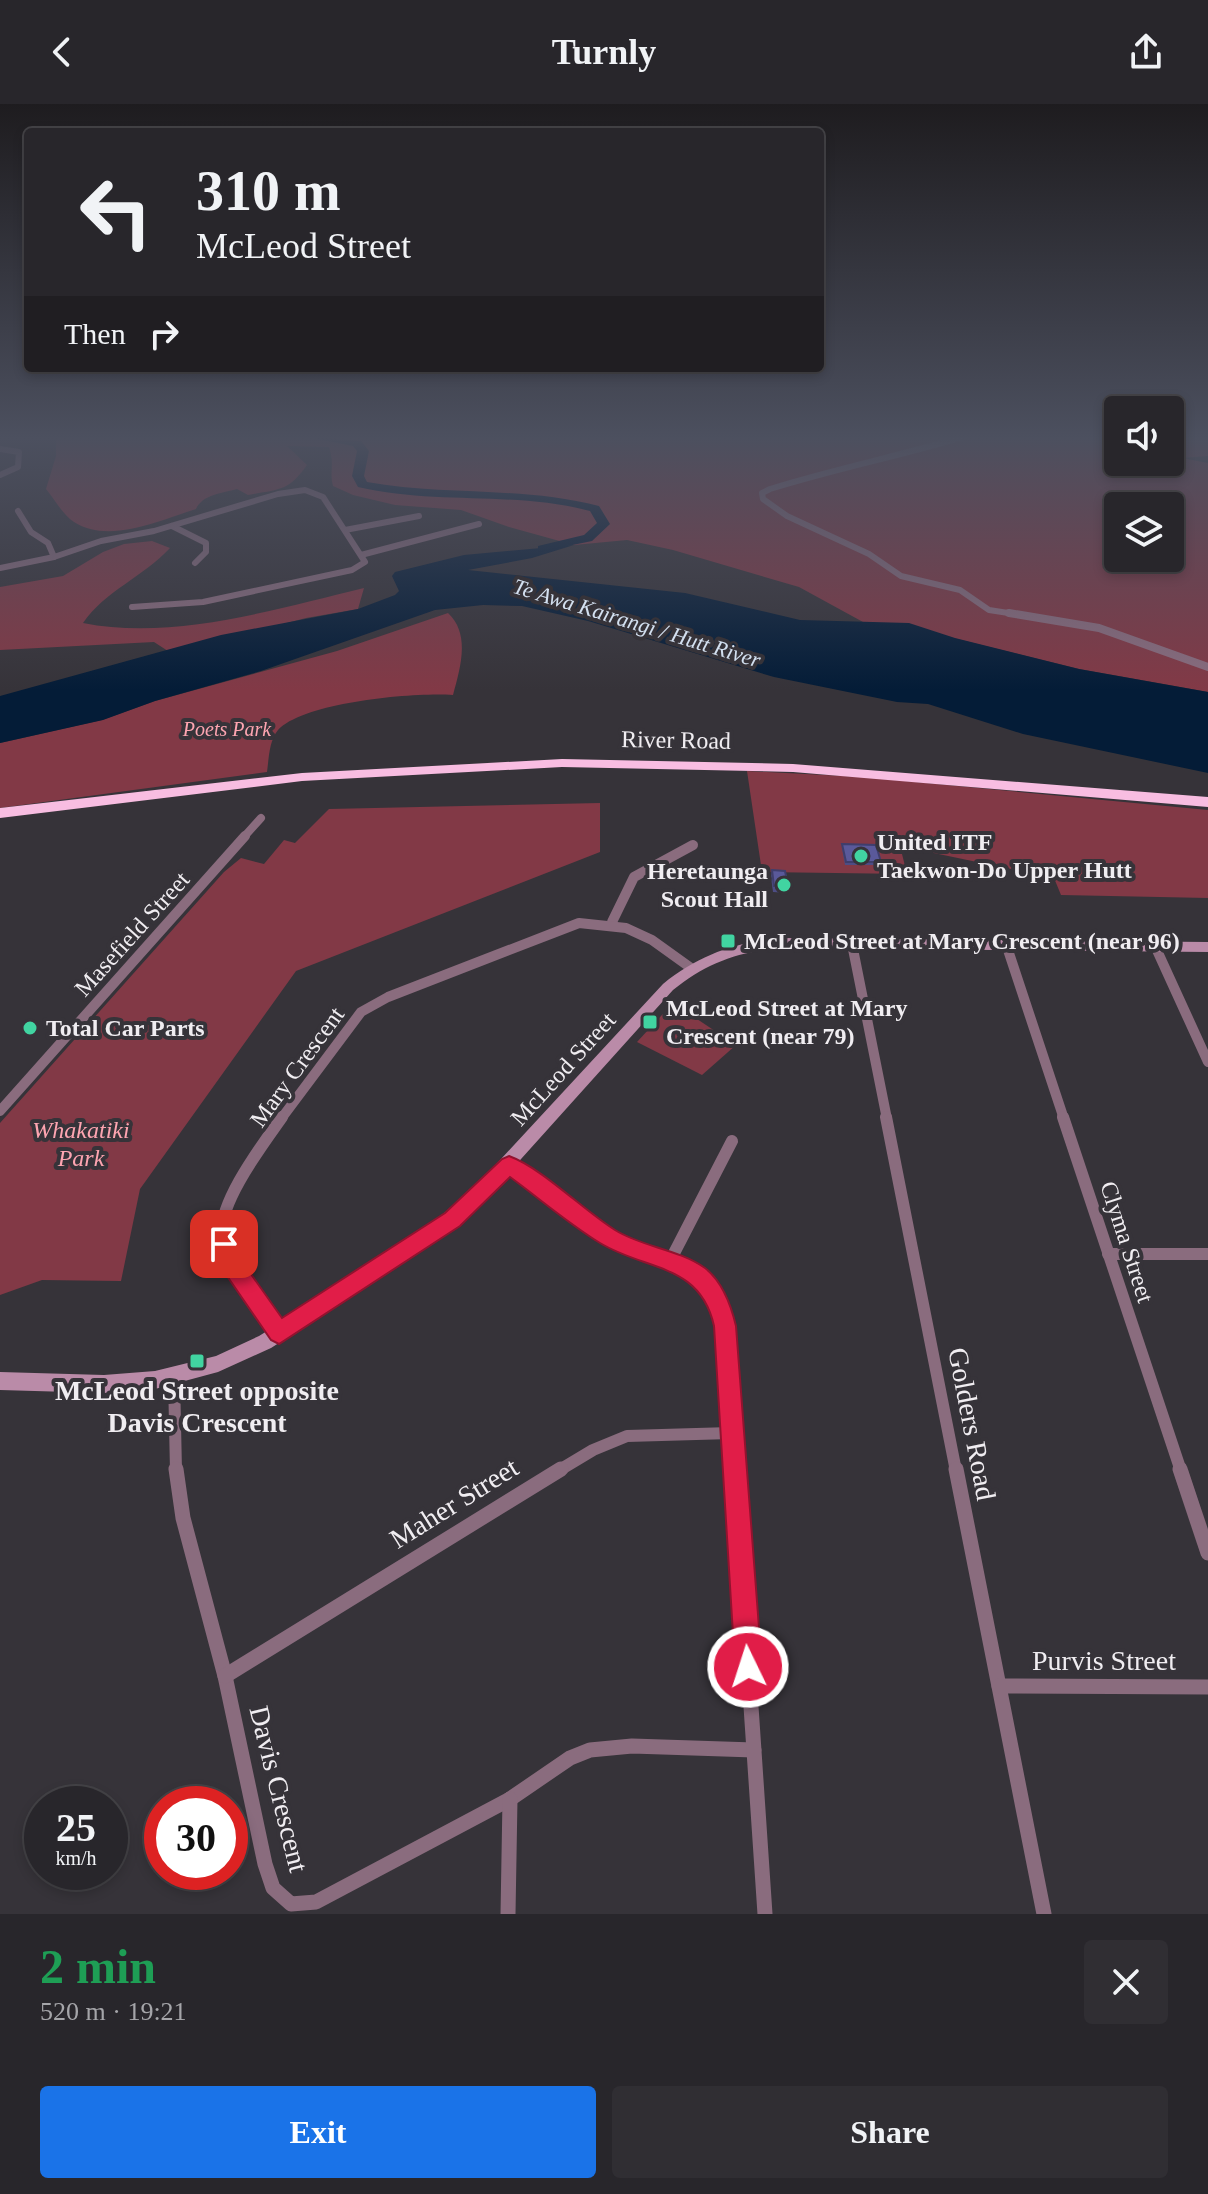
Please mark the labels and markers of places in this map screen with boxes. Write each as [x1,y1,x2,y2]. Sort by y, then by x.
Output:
place label: United ITF Taekwon-Do Upper Hutt [877,829,1132,883]
marker: United ITF Taekwon-Do Upper Hutt [852,847,870,865]
place label: Heretaunga Scout Hall [647,858,768,912]
marker: Heretaunga Scout Hall [775,876,793,894]
place label: McLeod Street at Mary Crescent (near 96) [744,928,1180,954]
marker: McLeod Street at Mary Crescent (near 96) [719,932,737,950]
place label: McLeod Street at Mary Crescent (near 79) [666,995,907,1049]
marker: McLeod Street at Mary Crescent (near 79) [641,1013,659,1031]
place label: Total Car Parts [46,1015,205,1041]
marker: Total Car Parts [21,1019,39,1037]
pin [190,1210,258,1278]
marker: McLeod Street opposite Davis Crescent [188,1352,206,1370]
place label: McLeod Street opposite Davis Crescent [55,1375,339,1438]

